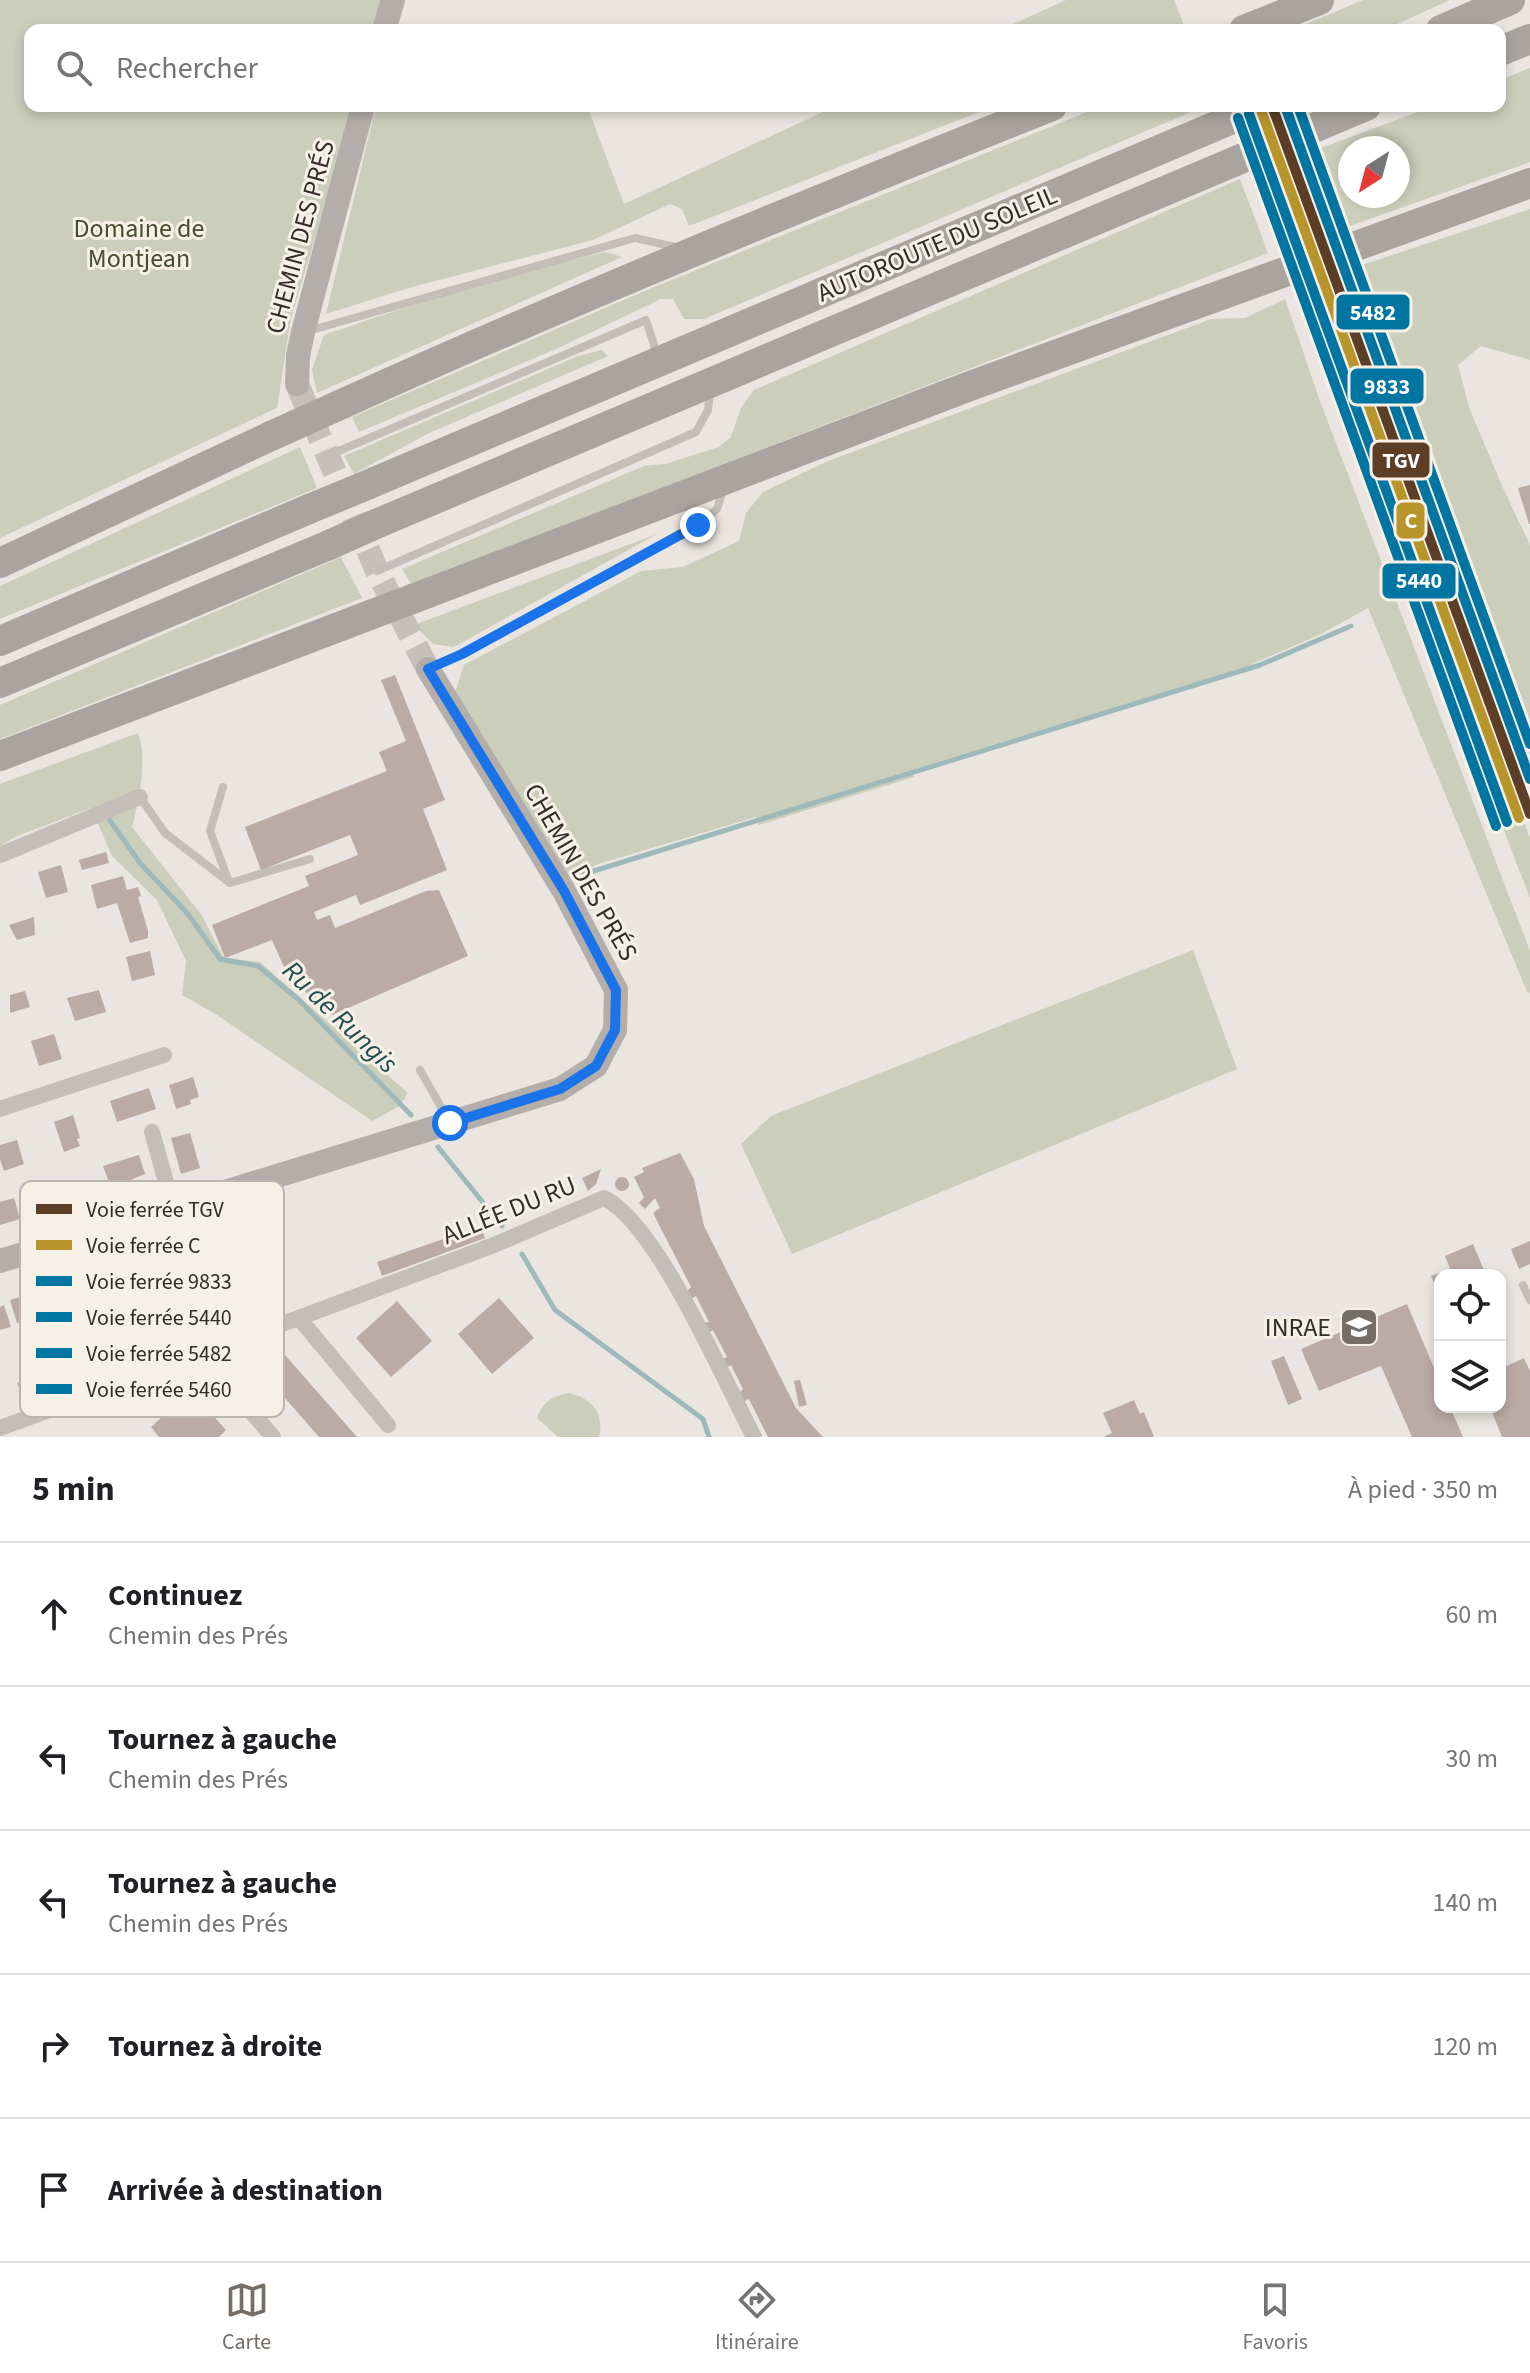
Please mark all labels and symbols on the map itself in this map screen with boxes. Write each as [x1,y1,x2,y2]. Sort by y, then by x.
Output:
street label: CHEMIN DES PRÉS [256,136,344,338]
north arrow [1338,136,1410,208]
street label: AUTOROUTE DU SOLEIL [811,177,1063,311]
park label: Domaine de Montjean [74,210,204,277]
line badge: 5482 [1335,293,1411,331]
text: 5482 [1350,297,1396,329]
line badge: 9833 [1349,367,1425,405]
text: 9833 [1364,371,1410,403]
line badge: TGV [1371,441,1431,479]
text: TGV [1382,445,1421,477]
line badge: C [1395,501,1426,540]
text: C [1405,505,1418,537]
route end [680,507,716,543]
line badge: 5440 [1381,562,1457,600]
text: 5440 [1396,565,1442,597]
street label: CHEMIN DES PRÉS [515,777,647,967]
water label: Ru de Rungis [273,951,407,1083]
route start [432,1105,468,1141]
street label: ALLÉE DU RU [436,1166,582,1254]
legend [20,1181,284,1417]
text: Voie ferrée TGV [86,1194,225,1226]
text: Voie ferrée C [86,1230,201,1262]
text: Voie ferrée 9833 [86,1266,232,1298]
text: Voie ferrée 5440 [86,1302,232,1334]
school or university icon: INRAE [1338,1306,1380,1348]
place label: INRAE [1265,1309,1331,1346]
text: Voie ferrée 5482 [86,1338,232,1370]
text: Voie ferrée 5460 [86,1374,232,1406]

